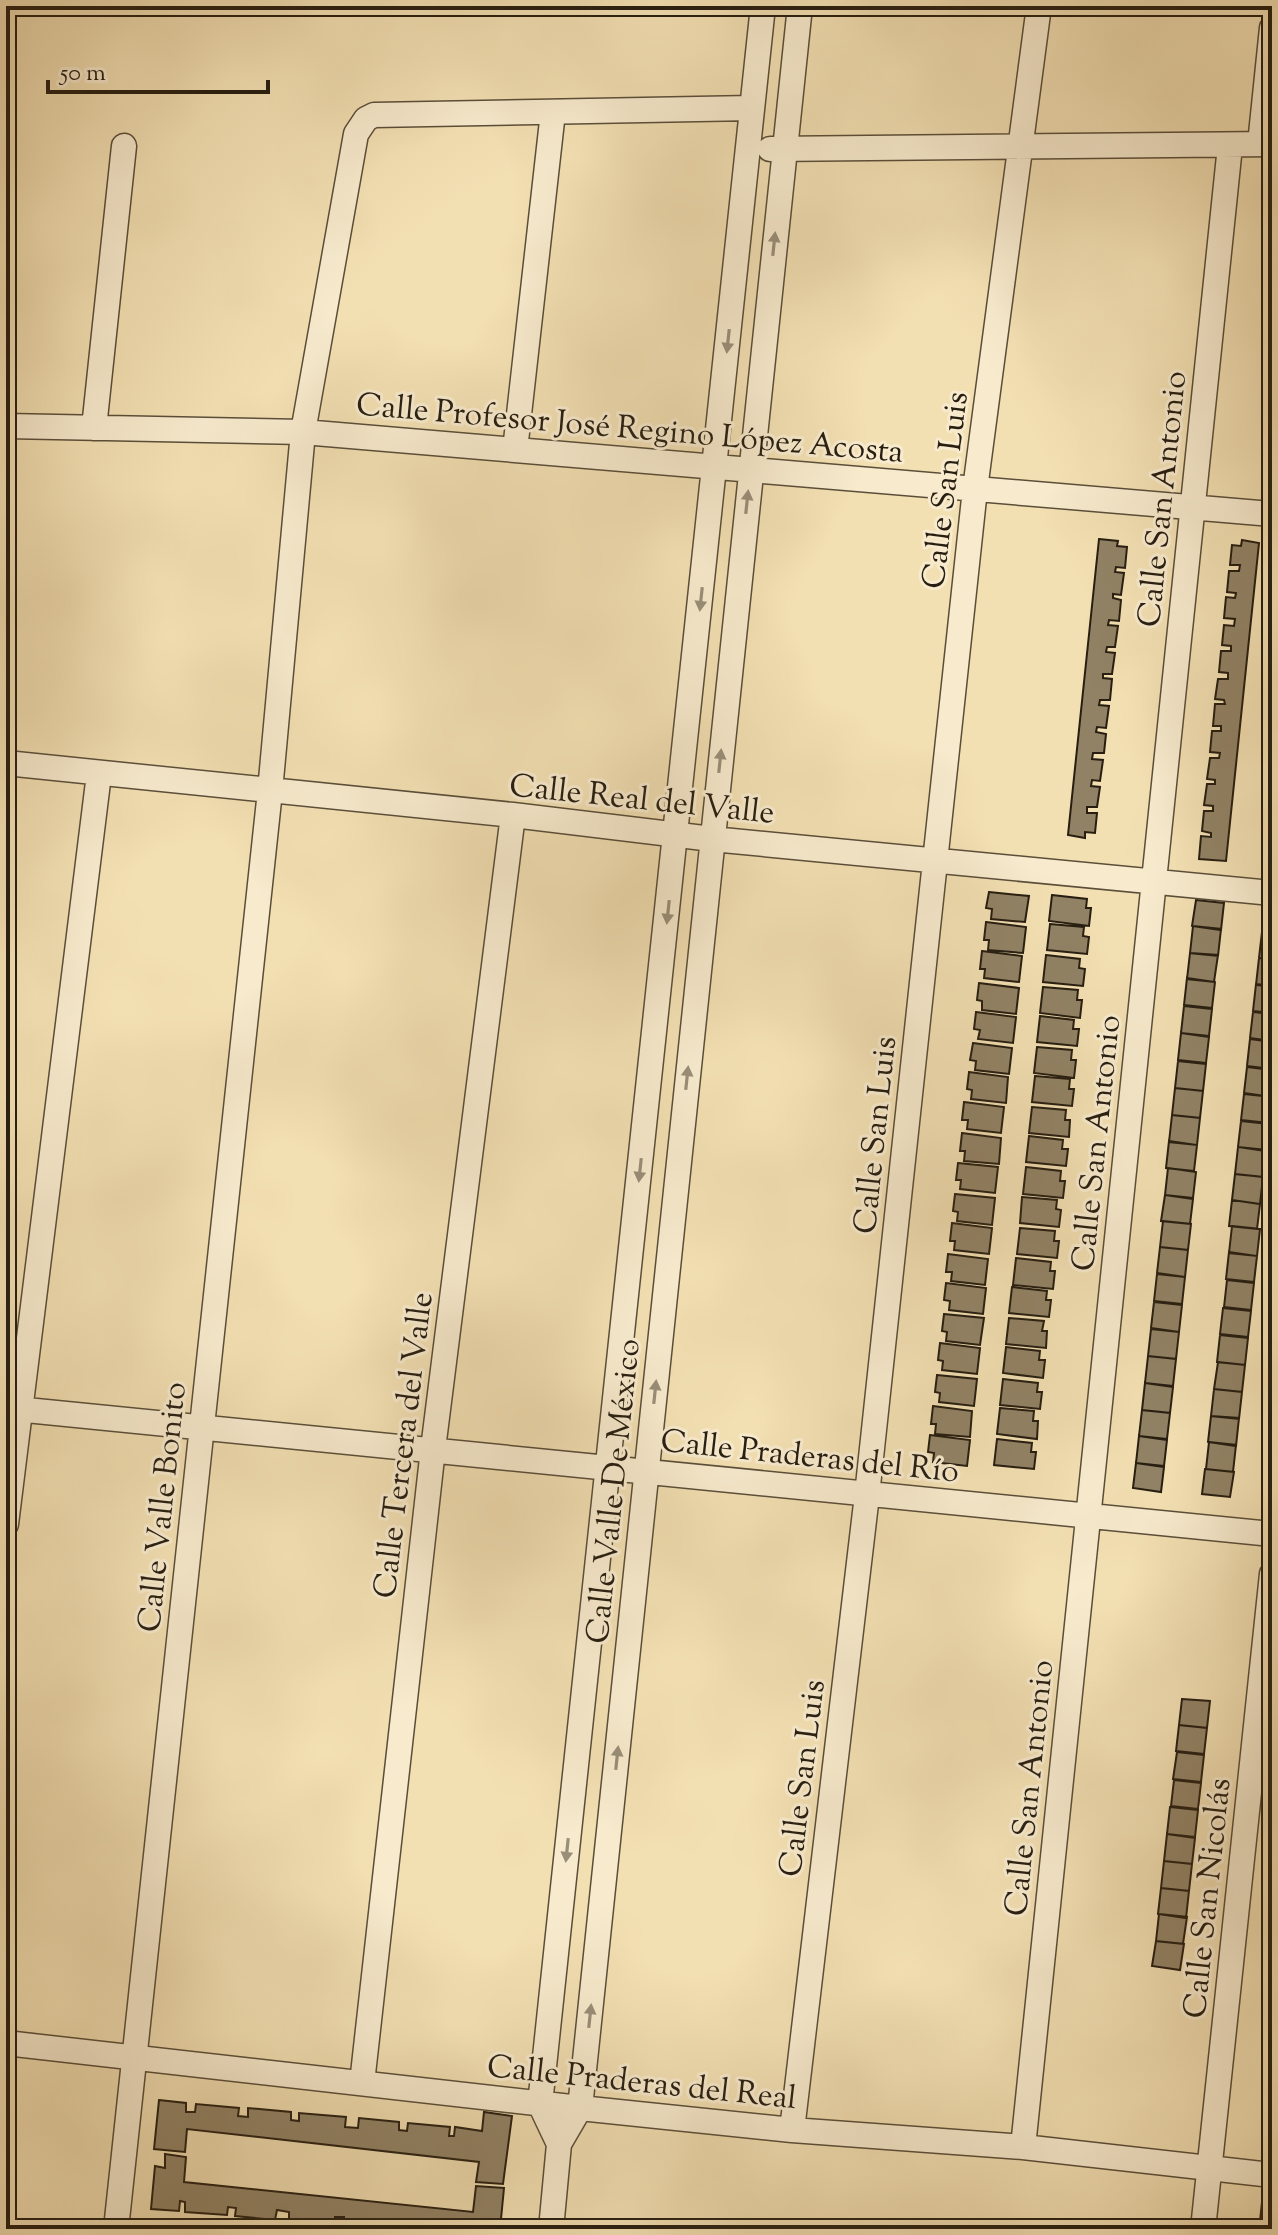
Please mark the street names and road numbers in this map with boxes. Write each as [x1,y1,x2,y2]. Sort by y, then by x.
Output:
street label: Calle San Antonio [1128,369,1200,630]
street label: Calle Profesor José Regino López Acosta [354,383,905,477]
street label: Calle San Luis [912,389,982,592]
street label: Calle Real del Valle [507,764,776,838]
street label: Calle San Antonio [1062,1013,1134,1274]
street label: Calle San Luis [844,1034,910,1236]
street label: Calle Tercera del Valle [363,1290,447,1601]
street label: Calle Valle De México [576,1337,654,1646]
street label: Calle Valle Bonito [128,1380,200,1635]
street label: Calle Praderas del Río [658,1419,961,1497]
street label: Calle San Antonio [995,1658,1067,1919]
street label: Calle San Luis [769,1677,839,1880]
street label: Calle San Nicolás [1173,1776,1244,2021]
street label: Calle Praderas del Real [485,2045,799,2123]

